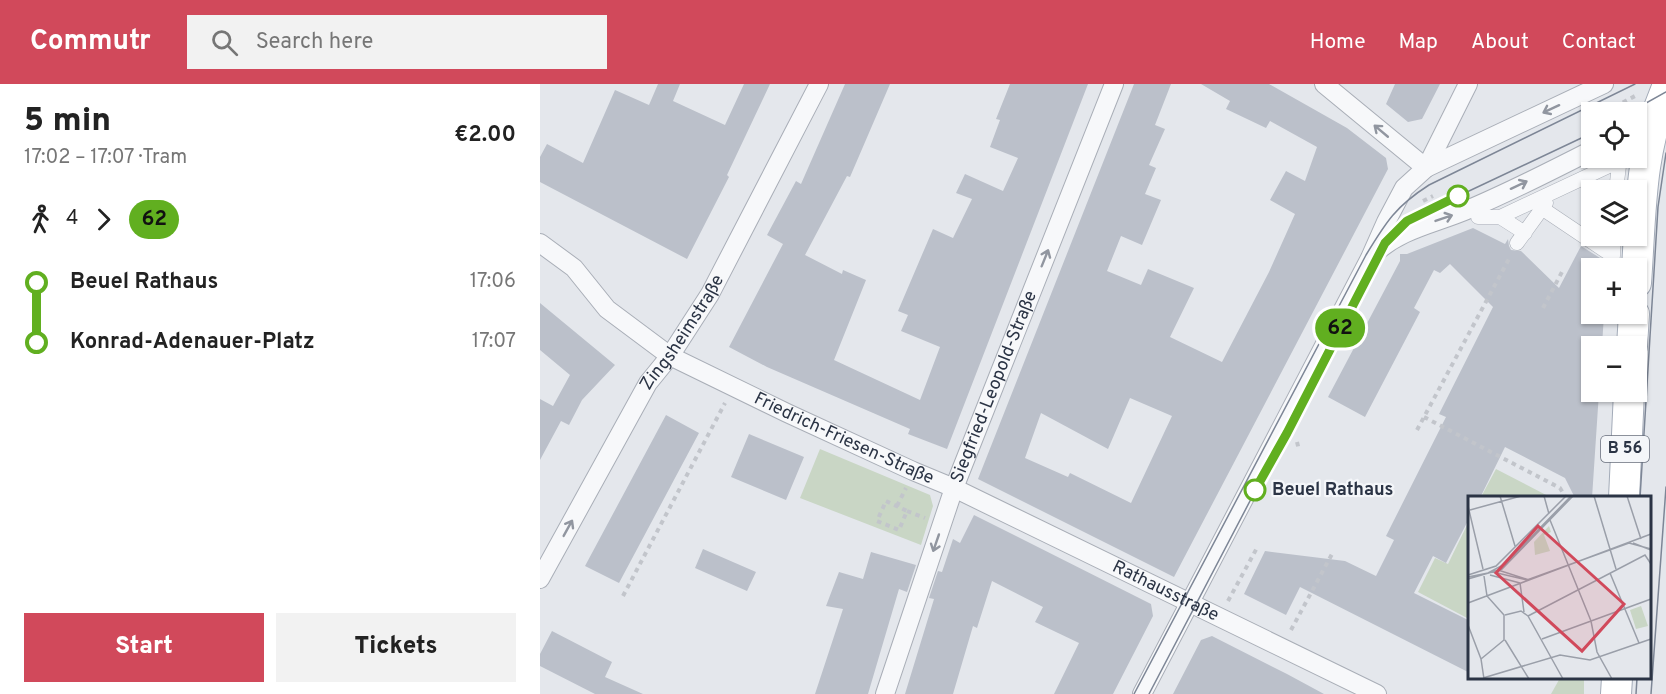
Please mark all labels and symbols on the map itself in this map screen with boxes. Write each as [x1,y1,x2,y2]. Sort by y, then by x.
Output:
one-way arrow [1543,104,1561,116]
one-way arrow [1373,124,1389,137]
one-way arrow [1510,179,1528,191]
unlabelled marker [1447,185,1469,207]
one-way arrow [1434,212,1453,223]
one-way arrow [1040,249,1051,267]
street label: Zingsheimstraße [635,271,730,394]
street label: Siegfried-Leopold-Straße [946,287,1042,486]
line badge: 62 [1313,308,1367,348]
street label: Friedrich-Friesen-Straße [750,387,937,490]
road number: B 56 [1601,436,1649,462]
marker: Beuel Rathaus [1244,479,1266,501]
place label: Beuel Rathaus [1272,479,1393,502]
inset map [1468,496,1651,679]
one-way arrow [562,520,574,537]
one-way arrow [929,533,940,552]
street label: Rathausstraße [1108,555,1223,627]

